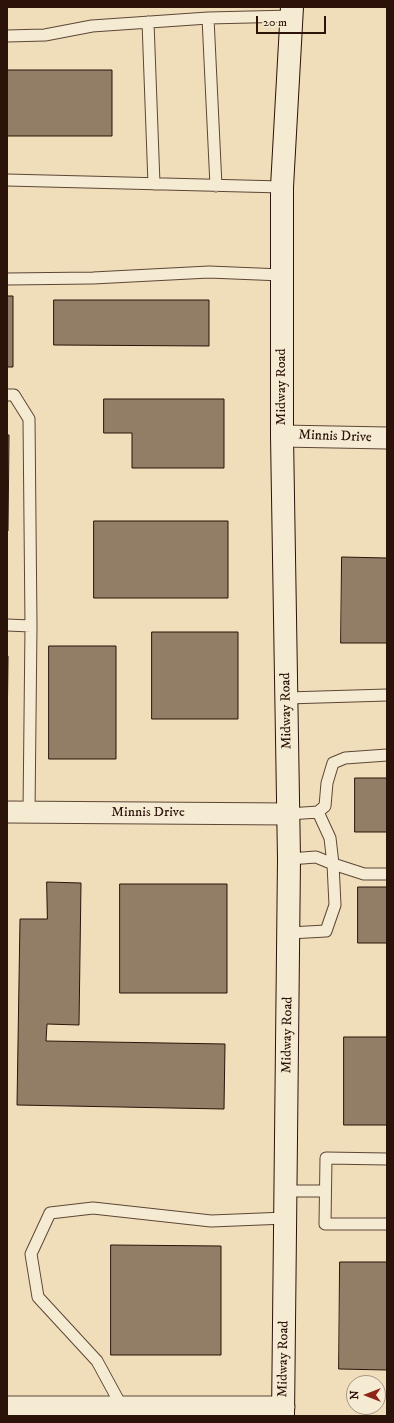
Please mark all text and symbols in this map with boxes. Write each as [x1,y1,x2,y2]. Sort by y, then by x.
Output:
scale bar [258,8,328,34]
text: 20 m [263,15,287,30]
street label: Midway Road [274,349,290,425]
street label: Minnis Drive [298,427,372,447]
street label: Midway Road [278,672,296,750]
street label: Minnis Drive [111,805,185,821]
street label: Midway Road [279,996,297,1074]
street label: Midway Road [275,1320,293,1398]
north arrow [346,1375,386,1415]
text: N [348,1390,362,1400]

